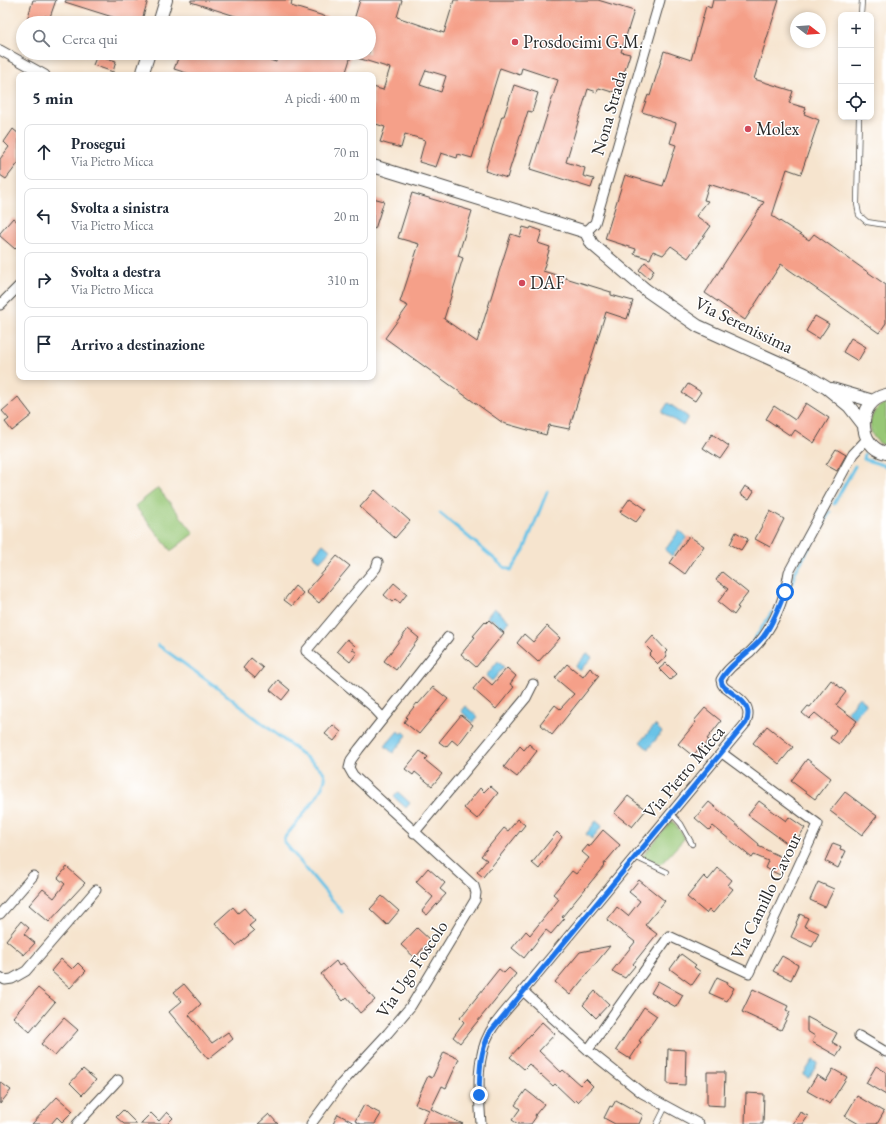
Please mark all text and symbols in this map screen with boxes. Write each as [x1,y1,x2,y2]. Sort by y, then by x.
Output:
north arrow [790,12,826,48]
map controls [838,12,874,120]
button: + [838,12,874,48]
search box [16,16,376,60]
icon: search [30,27,52,49]
text: Cerca qui [62,29,118,48]
place label: Prosdocimi G.M. [523,30,643,53]
marker: Prosdocimi G.M. [510,37,520,47]
button: − [838,48,874,84]
street label: Nona Strada [585,67,632,158]
button: locate [838,84,874,120]
text: 5 min [32,87,73,109]
text: A piedi · 400 m [285,90,360,107]
place label: Molex [756,117,800,140]
marker: Molex [743,124,753,134]
text: Prosegui [71,134,126,153]
icon: ahead [33,141,55,163]
text: 70 m [334,144,359,161]
text: Via Pietro Micca [71,153,154,170]
text: Svolta a sinistra [71,198,169,217]
icon: left [33,205,55,227]
text: 20 m [334,208,359,225]
text: Via Pietro Micca [71,217,154,234]
text: Svolta a destra [71,262,161,281]
icon: right [33,269,55,291]
place label: DAF [530,271,565,294]
text: 310 m [328,272,359,289]
marker: DAF [517,278,527,288]
text: Via Pietro Micca [71,281,154,298]
street label: Via Serenissima [691,291,798,359]
icon: arrive [33,333,55,355]
text: Arrivo a destinazione [71,335,205,354]
route start [776,583,794,601]
street label: Via Pietro Micca [638,720,730,823]
street label: Via Camillo Cavour [725,829,806,963]
street label: Via Ugo Foscolo [371,915,453,1022]
route end [470,1086,488,1104]

